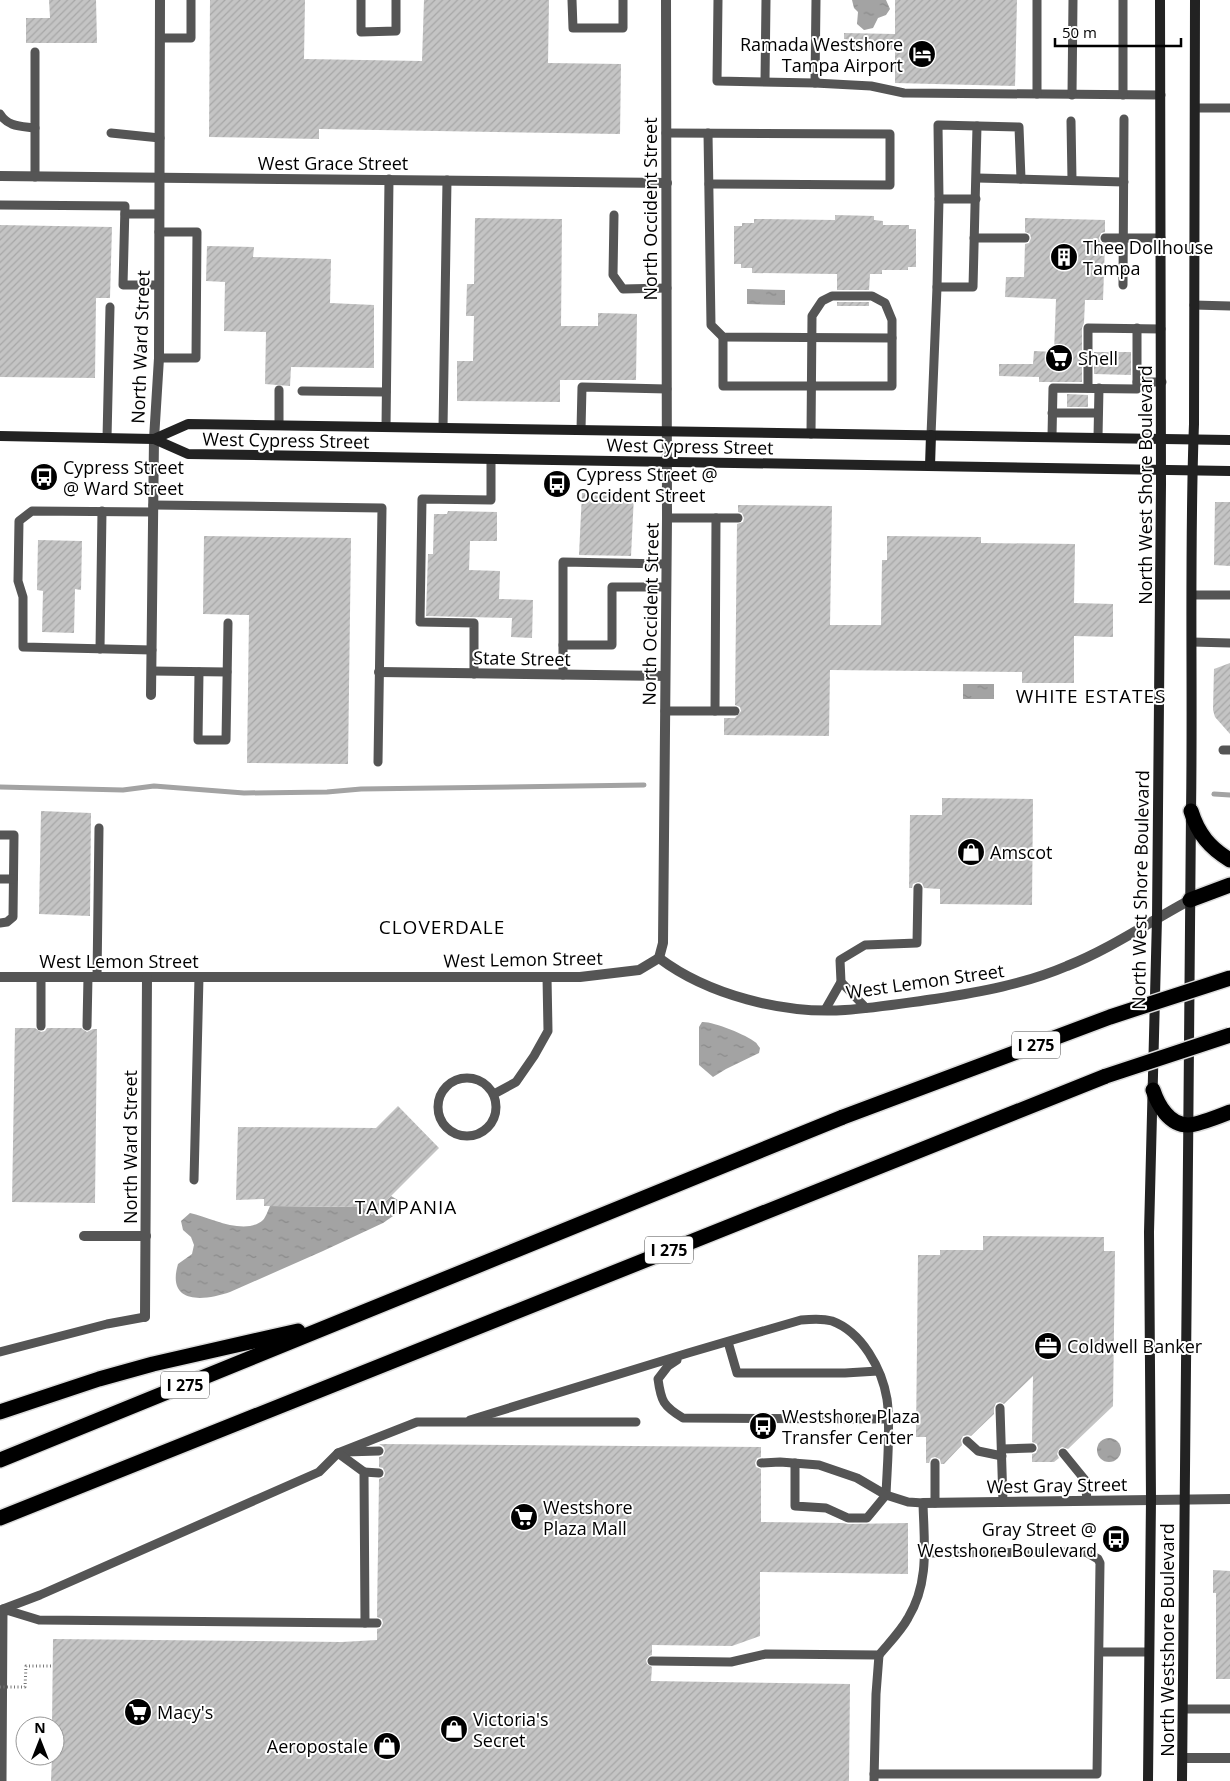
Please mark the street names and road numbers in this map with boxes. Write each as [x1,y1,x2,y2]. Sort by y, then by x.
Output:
street label: North Occident Street [638,117,662,301]
street label: West Grace Street [258,151,408,175]
street label: North Ward Street [125,270,155,424]
street label: North West Shore Boulevard [1133,365,1157,605]
street label: West Cypress Street [202,427,370,453]
street label: West Cypress Street [606,433,774,459]
street label: North Occident Street [636,522,664,706]
street label: State Street [473,645,571,671]
street label: North West Shore Boulevard [1126,770,1154,1010]
street label: West Lemon Street [443,946,603,972]
street label: West Lemon Street [39,949,199,973]
street label: West Lemon Street [844,958,1006,1004]
road number: I 275 [1012,1032,1060,1058]
street label: North Ward Street [118,1070,142,1224]
road number: I 275 [645,1236,693,1264]
road number: I 275 [161,1372,209,1398]
street label: West Gray Street [986,1472,1128,1498]
street label: North Westshore Boulevard [1155,1523,1179,1757]

